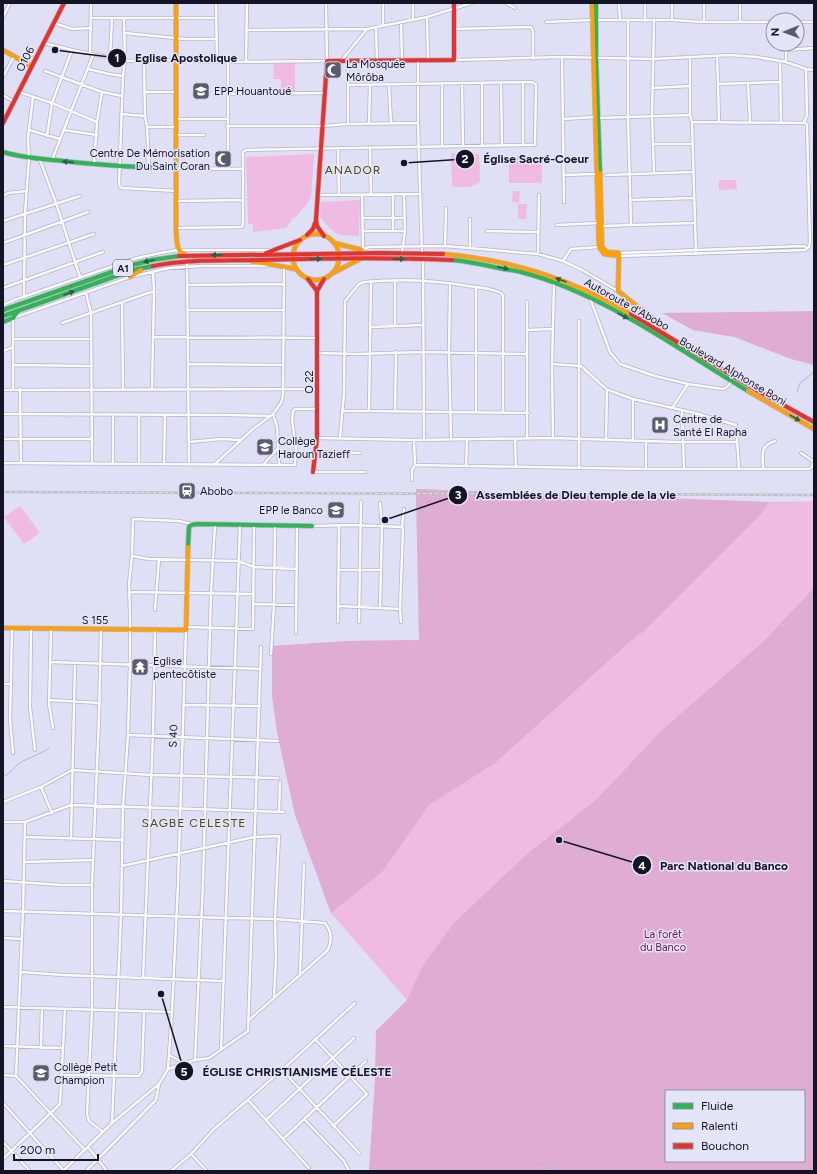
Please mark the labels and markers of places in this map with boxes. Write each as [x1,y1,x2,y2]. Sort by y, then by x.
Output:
callout: Eglise Apostolique [107,46,245,70]
place label: La Mosquée Môrôba [346,58,405,84]
mosque icon: La Mosquée Môrôba [323,60,343,80]
school or university icon: EPP Houantoué [191,81,211,101]
place label: EPP Houantoué [214,85,291,98]
place label: Centre De Mémorisation Du Saint Coran [90,147,210,173]
callout: Église Sacré-Coeur [455,147,597,171]
mosque icon: Centre De Mémorisation Du Saint Coran [213,149,233,169]
place label: Centre de Santé El Rapha [673,413,747,439]
hospital icon: Centre de Santé El Rapha [650,415,670,435]
place label: Collège Haroun Tazieff [278,435,351,461]
school or university icon: Collège Haroun Tazieff [255,437,275,457]
station icon: Abobo [177,481,197,501]
callout: Assemblées de Dieu temple de la vie [448,483,684,507]
place label: Abobo [200,485,233,498]
school or university icon: EPP le Banco [326,500,346,520]
place label: EPP le Banco [259,504,323,517]
place label: Eglise pentecôtiste [153,655,216,681]
temple icon: Eglise pentecôtiste [130,657,150,677]
callout: Parc National du Banco [632,853,796,877]
callout: ÉGLISE CHRISTIANISME CÉLESTE [174,1059,399,1083]
place label: Collège Petit Champion [54,1061,117,1087]
school or university icon: Collège Petit Champion [31,1063,51,1083]

